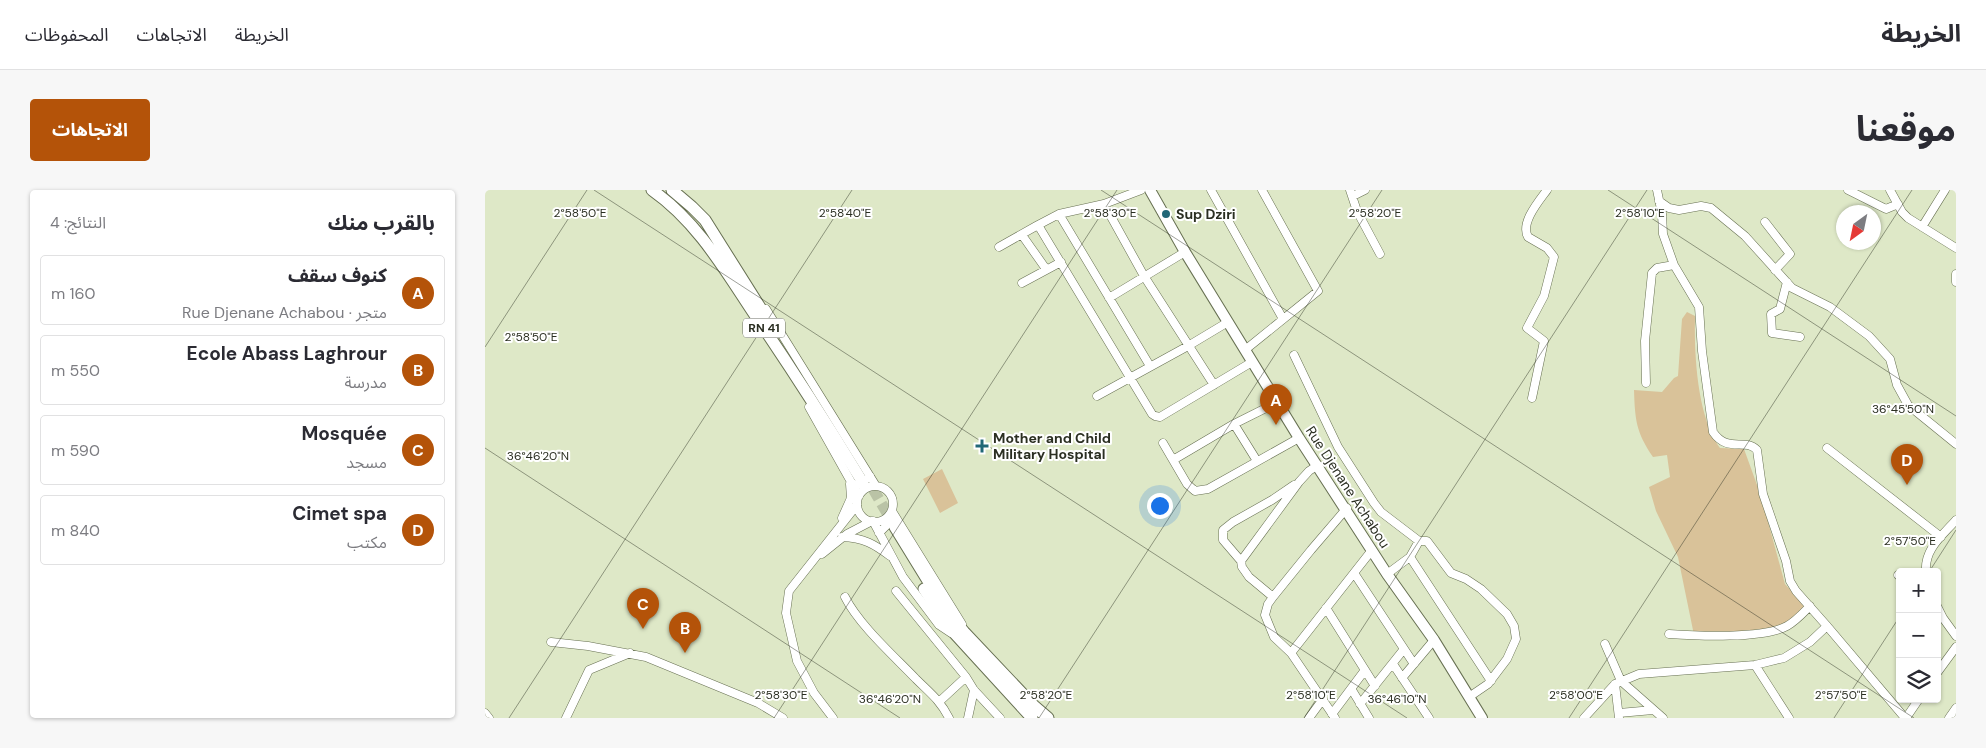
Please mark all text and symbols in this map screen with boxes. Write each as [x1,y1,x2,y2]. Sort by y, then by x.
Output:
text: الخريطة [1881,18,1961,49]
text: المحفوظات [25,23,109,47]
text: الاتجاهات [137,23,207,47]
text: الخريطة [235,23,289,47]
button: الاتجاهات [30,99,150,161]
text: موقعنا [1856,106,1956,152]
text: 2°58'50"E [554,205,607,221]
text: 2°58'40"E [819,205,872,221]
text: 2°58'30"E [1083,205,1137,221]
place label: Sup Dziri [1176,205,1236,223]
text: 2°58'20"E [1349,205,1402,221]
text: 2°58'10"E [1615,205,1665,221]
north arrow [1836,205,1881,250]
marker: Sup Dziri [1160,208,1172,220]
text: بالقرب منك [328,209,435,237]
text: النتائج: 4 [50,212,106,233]
text: كنوف سقف [288,263,387,288]
text: 160 m [51,283,96,304]
text: A [412,283,424,304]
text: متجر · Rue Djenane Achabou [182,302,387,323]
road number: RN 41 [743,318,785,338]
text: 2°58'50"E [505,329,558,345]
text: Ecole Abass Laghrour [187,341,387,366]
text: 550 m [51,360,100,381]
text: B [413,360,423,381]
text: مدرسة [344,372,387,393]
pin: A [1260,384,1292,425]
text: 36°45'50"N [1872,401,1934,417]
text: Mosquée [301,421,387,446]
street label: Rue Djenane Achabou [1302,423,1394,551]
place label: Mother and Child Military Hospital [993,429,1111,463]
marker: Mother and Child Military Hospital [975,439,989,453]
text: 590 m [51,440,100,461]
text: C [412,440,424,461]
pin: D [1891,444,1923,485]
text: 36°46'20"N [507,448,569,464]
text: مسجد [346,452,387,473]
your location [1147,493,1173,519]
text: Cimet spa [292,501,387,526]
text: 840 m [51,520,100,541]
text: D [412,520,424,541]
text: مكتب [347,532,387,553]
text: 2°57'50"E [1884,533,1936,549]
map controls [1896,568,1941,703]
button: + [1896,568,1941,613]
pin: C [627,588,659,629]
pin: B [669,612,701,653]
button: − [1896,613,1941,658]
button: layers [1896,658,1941,703]
text: 2°58'30"E [754,687,808,703]
text: 2°58'20"E [1020,687,1073,703]
text: 2°58'10"E [1286,687,1336,703]
text: 2°58'00"E [1549,687,1603,703]
text: 2°57'50"E [1815,687,1867,703]
text: 36°46'20"N [859,691,921,707]
text: 36°46'10"N [1367,691,1427,707]

